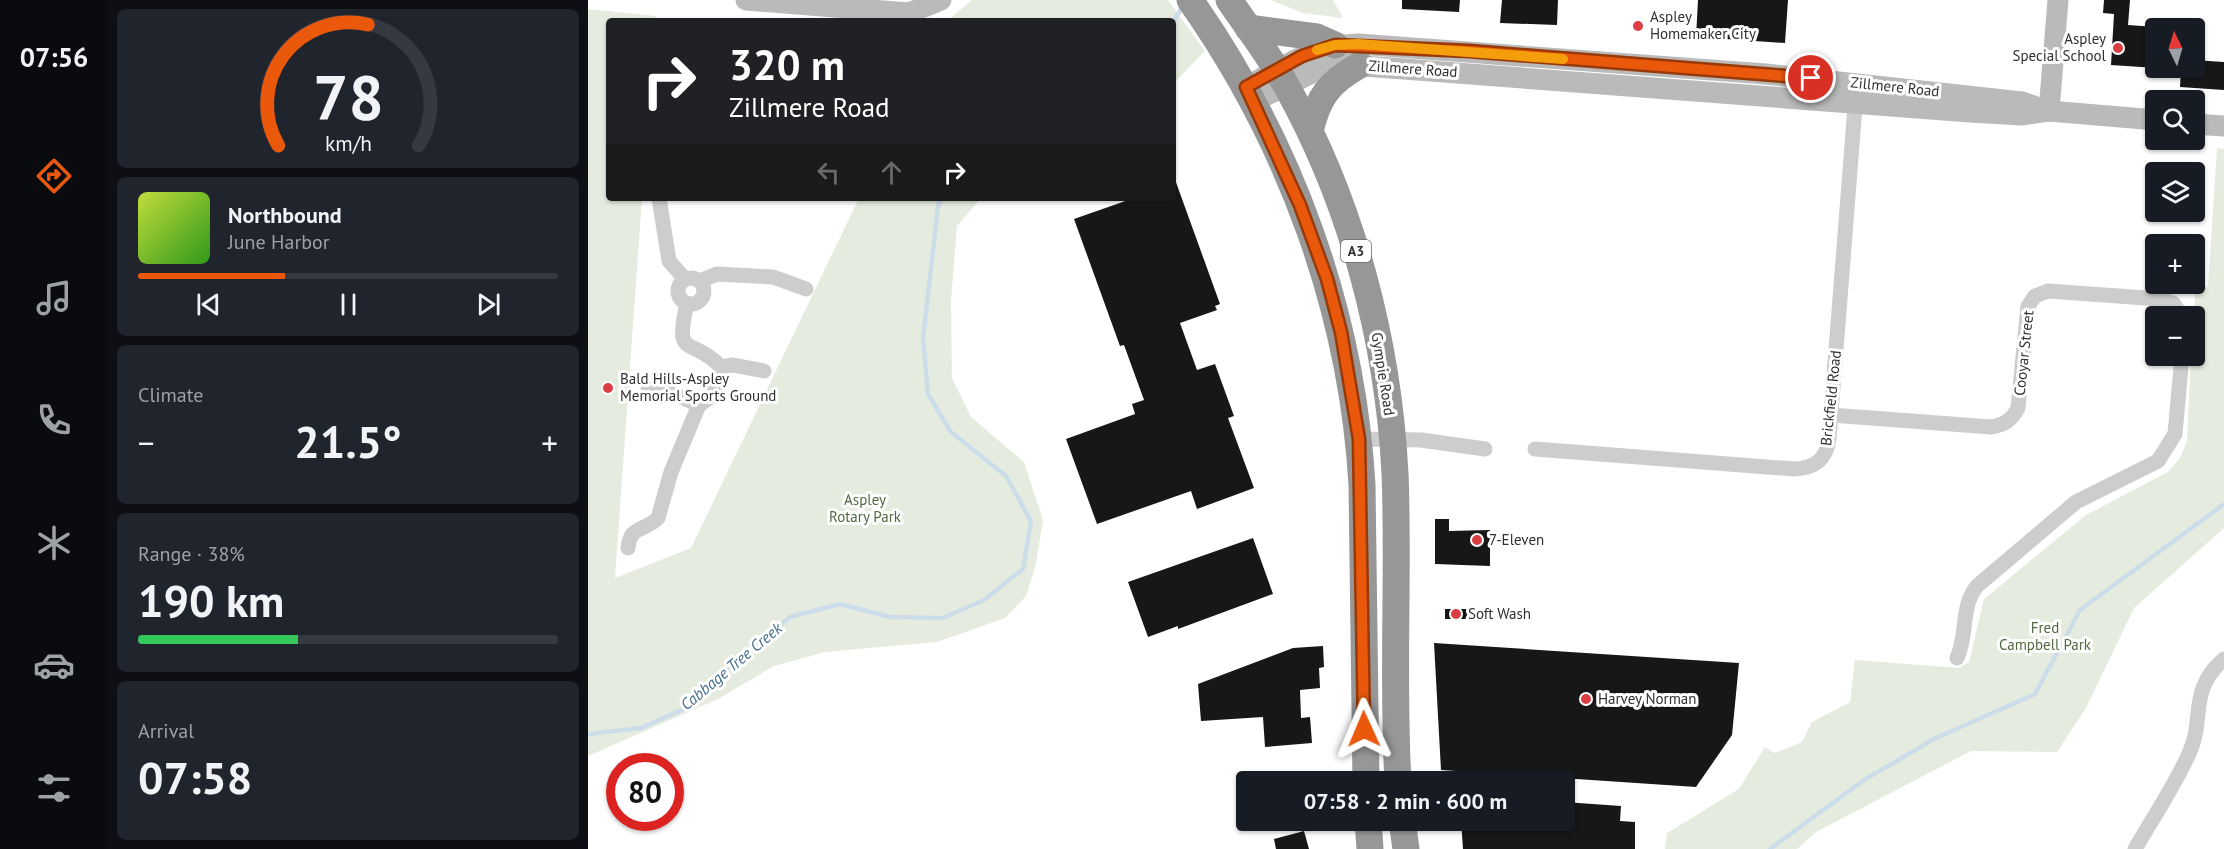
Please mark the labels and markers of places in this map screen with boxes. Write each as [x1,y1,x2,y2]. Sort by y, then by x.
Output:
place label: Aspley Homemaker City [1650,7,1756,43]
marker: Aspley Homemaker City [1631,19,1645,33]
place label: Aspley Special School [2012,29,2107,65]
marker: Aspley Special School [2111,41,2125,55]
pin [1785,52,1836,103]
place label: Bald Hills-Aspley Memorial Sports Ground [620,369,776,405]
marker: Bald Hills-Aspley Memorial Sports Ground [601,381,615,395]
place label: 7-Eleven [1489,530,1544,549]
marker: 7-Eleven [1470,533,1484,547]
place label: Soft Wash [1468,604,1531,623]
marker: Soft Wash [1449,607,1463,621]
place label: Harvey Norman [1598,689,1697,708]
marker: Harvey Norman [1579,692,1593,706]

